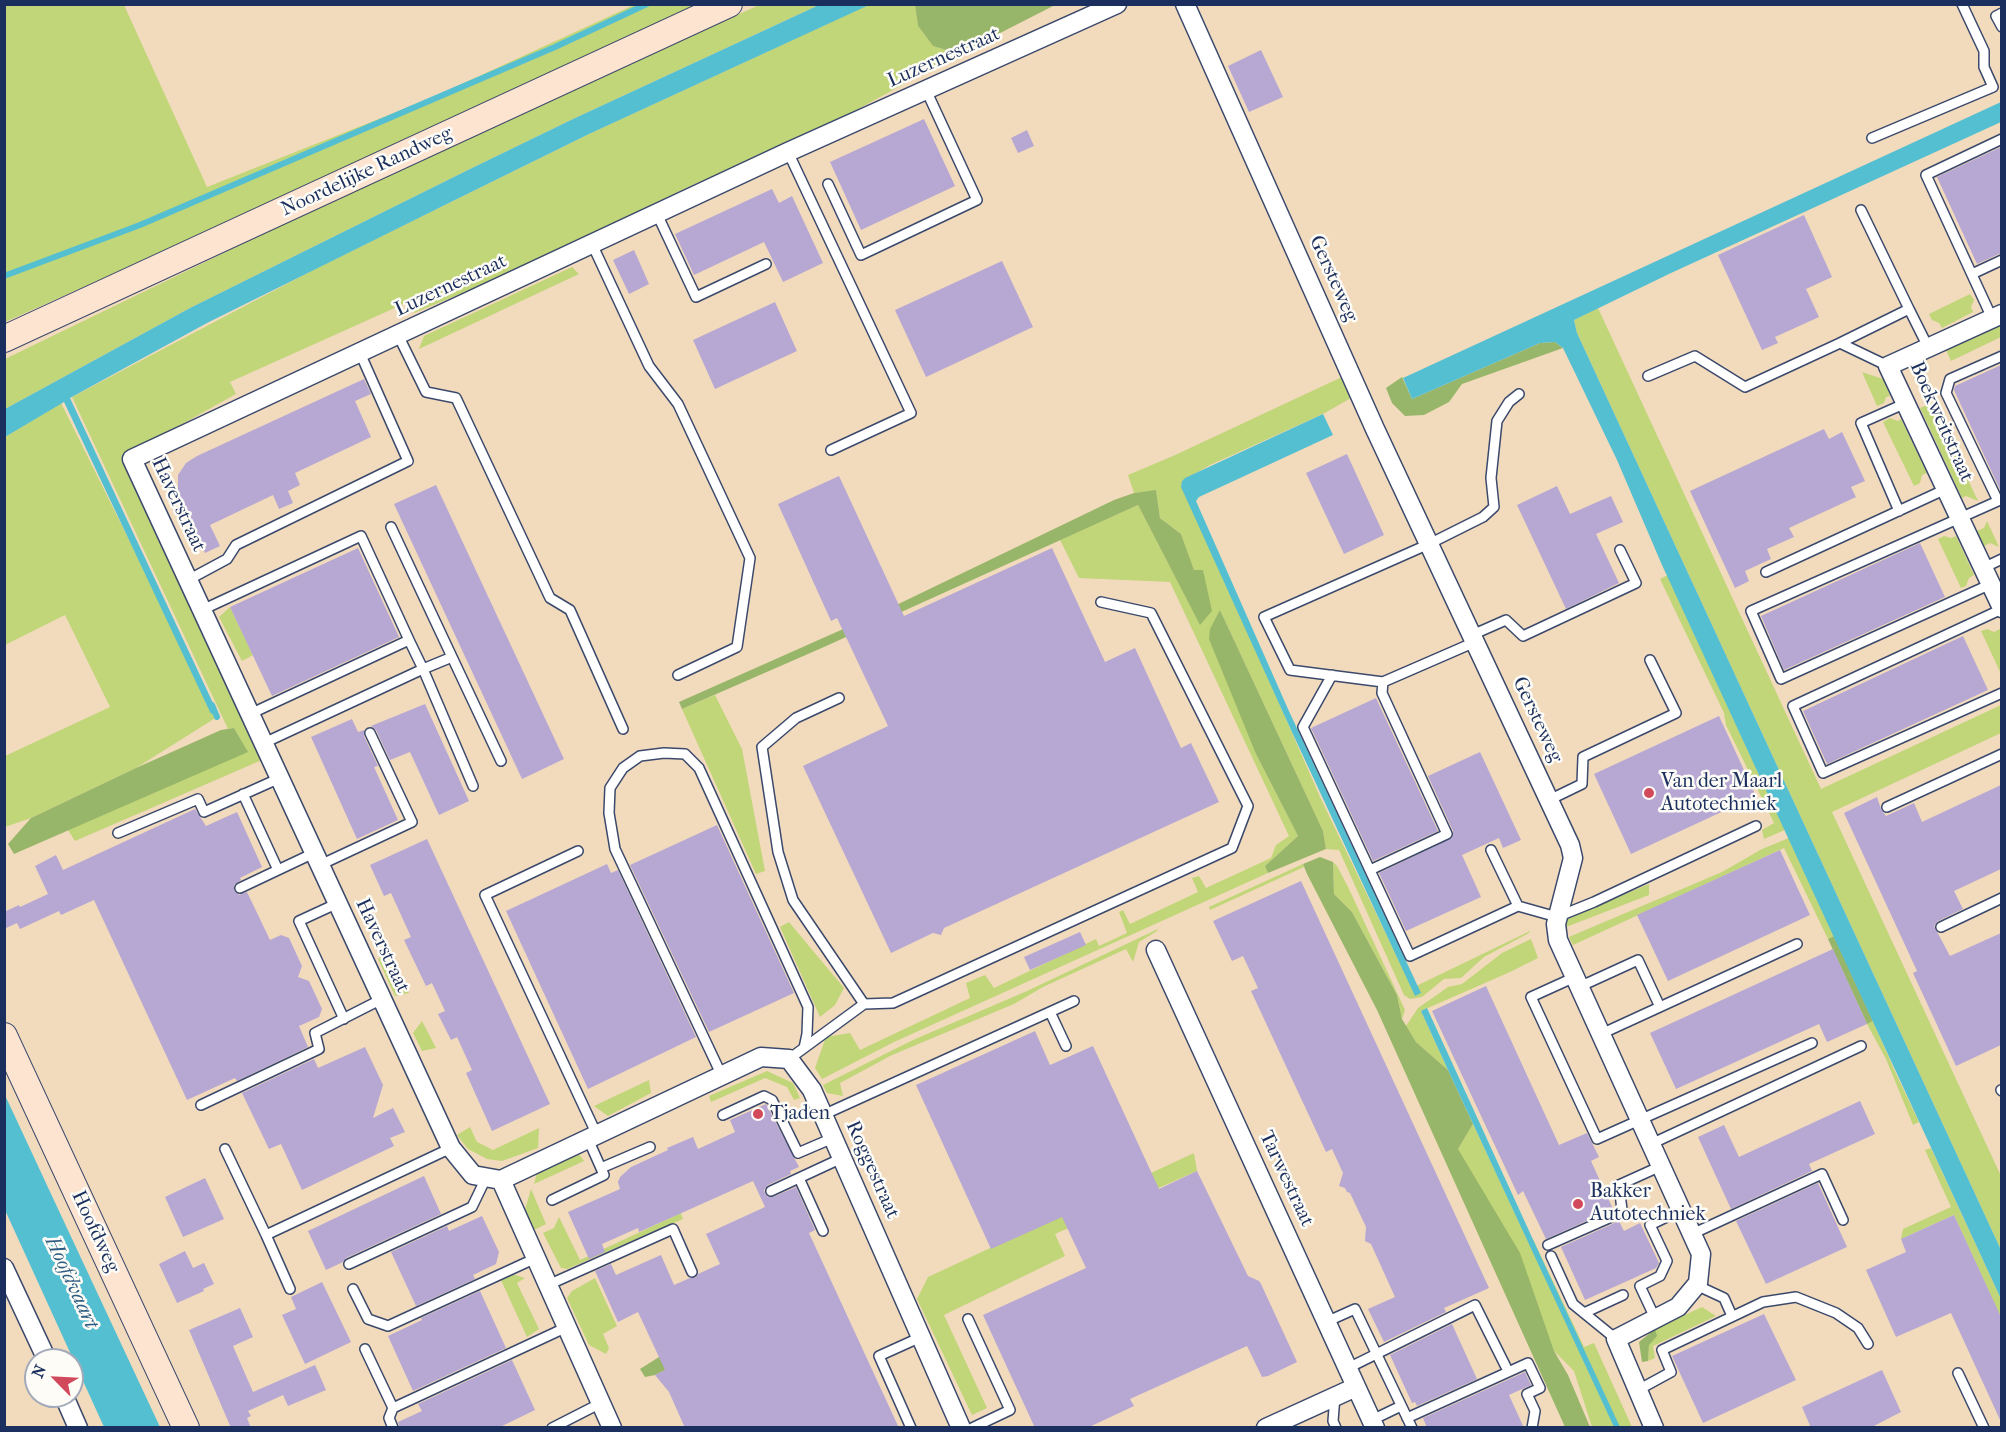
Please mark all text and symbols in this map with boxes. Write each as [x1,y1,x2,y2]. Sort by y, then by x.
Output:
street label: Luzernestraat [884,22,1004,94]
street label: Noordelijke Randweg [278,122,456,222]
street label: Gersteweg [1303,232,1363,326]
street label: Luzernestraat [391,250,511,322]
street label: Boekweitstraat [1904,358,1978,486]
street label: Haverstraat [146,454,210,556]
street label: Gersteweg [1507,673,1567,767]
place label: Van der Maarl Autotechniek [1661,770,1782,817]
marker: Van der Maarl Autotechniek [1642,786,1656,800]
street label: Haverstraat [350,895,414,997]
place label: Tjaden [770,1102,830,1126]
marker: Tjaden [751,1107,765,1121]
street label: Roggestraat [840,1117,904,1223]
street label: Tarwestraat [1253,1127,1319,1231]
place label: Bakker Autotechniek [1590,1180,1706,1227]
street label: Hoofdweg [66,1187,124,1277]
marker: Bakker Autotechniek [1571,1197,1585,1211]
water label: Hoofdvaart [39,1233,103,1333]
north arrow [24,1348,84,1408]
text: N [28,1362,50,1381]

